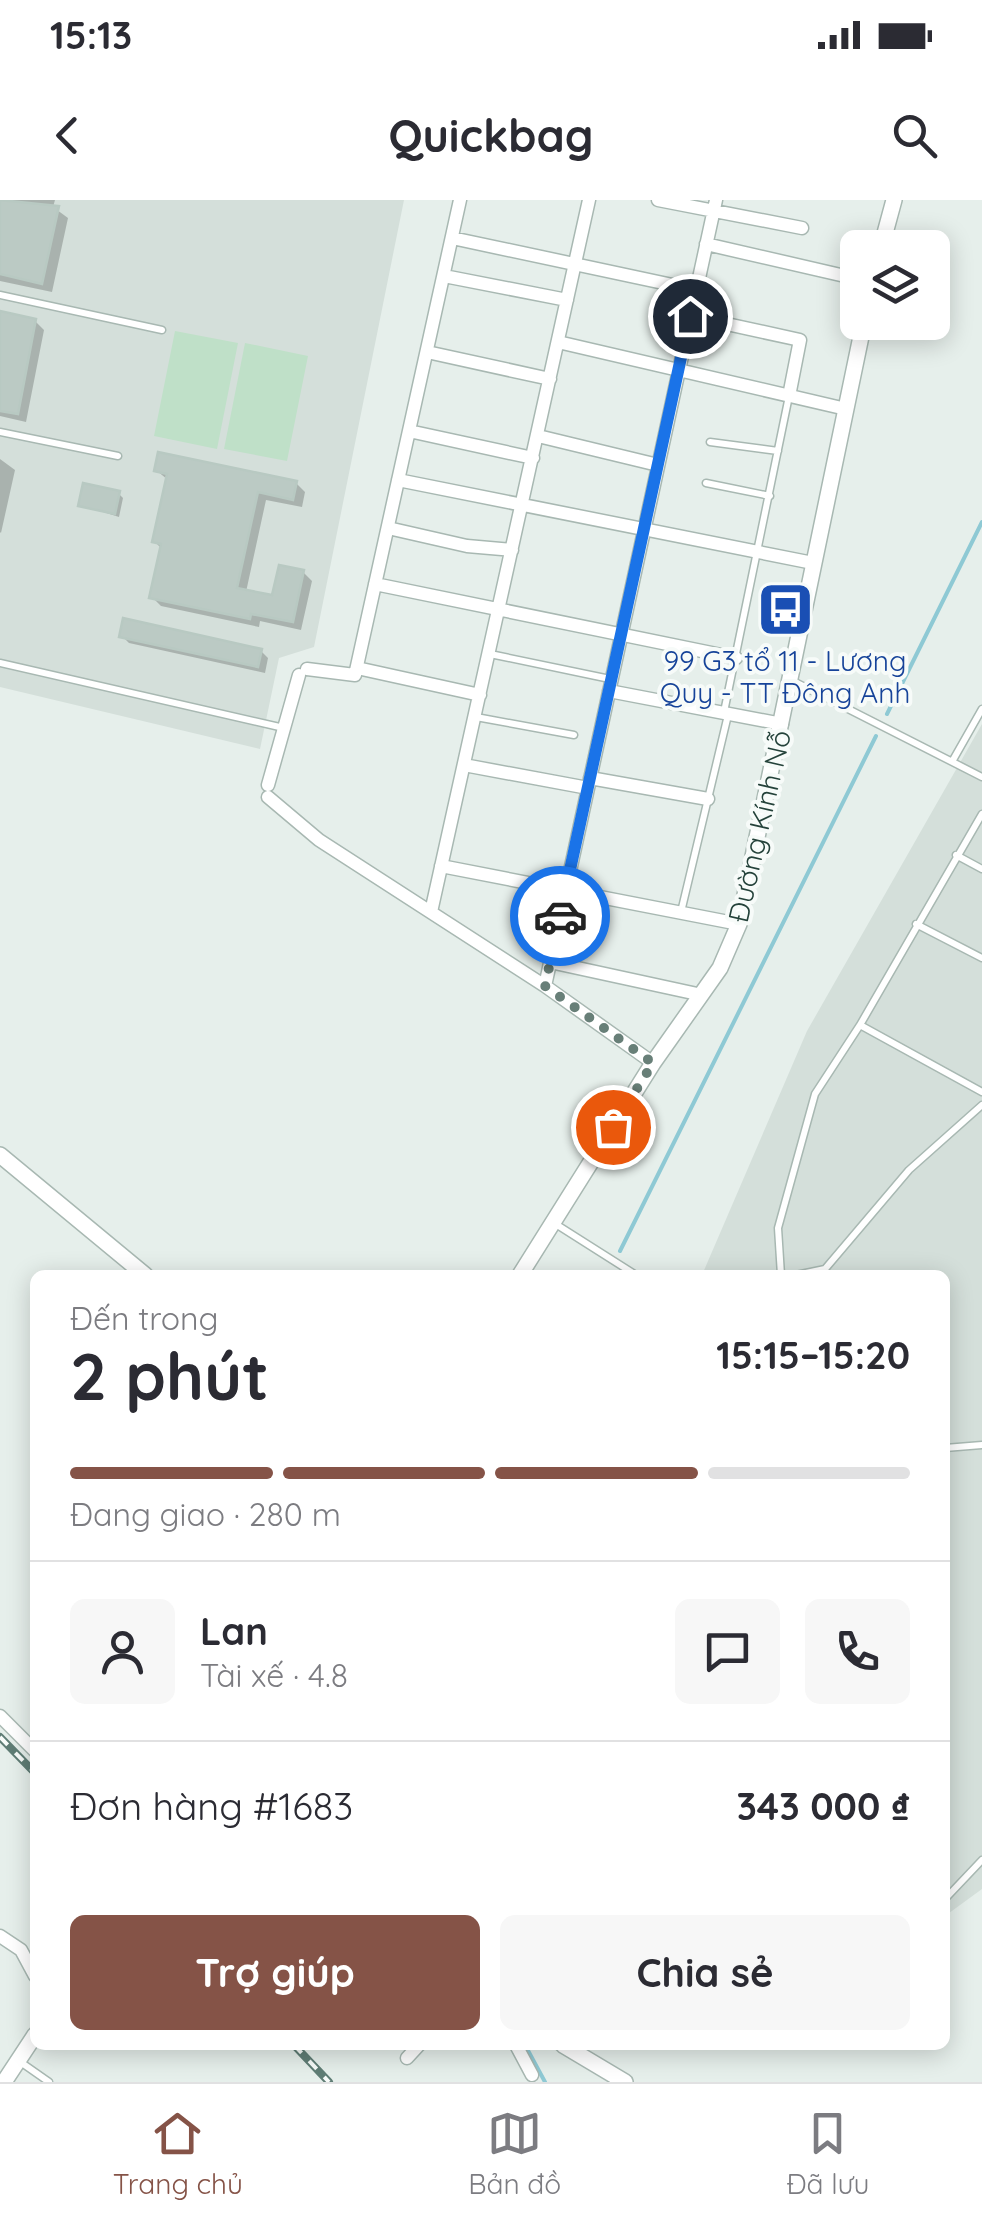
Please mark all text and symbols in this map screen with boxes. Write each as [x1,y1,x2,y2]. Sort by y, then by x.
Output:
text: 15:13 [50,11,132,59]
text: Quickbag [388,107,594,163]
icon: back [40,108,95,163]
icon: search [887,108,942,163]
map controls [840,230,950,340]
button: layers [840,230,950,340]
pin [648,274,733,359]
icon: home [663,289,718,344]
bus stop icon: 99 G3 tổ 11 - Lương Quy - TT Đông Anh [755,579,815,639]
place label: 99 G3 tổ 11 - Lương Quy - TT Đông Anh [660,643,910,710]
street label: Đường Kính Nỗ [720,726,798,926]
courier [510,866,610,966]
icon: car [533,889,588,944]
pin [571,1085,656,1170]
icon: bag [586,1100,641,1155]
text: Đến trong [70,1298,219,1338]
text: 15:15–15:20 [716,1331,910,1379]
text: 2 phút [70,1335,269,1416]
text: Đang giao · 280 m [70,1494,341,1534]
button: person [70,1599,175,1704]
button: chat [675,1599,780,1704]
button: phone [805,1599,910,1704]
text: Lan [200,1607,268,1655]
text: Tài xế · 4.8 [200,1655,348,1695]
text: Đơn hàng #1683 [70,1782,353,1830]
text: 343 000 ₫ [736,1782,910,1830]
button: Trợ giúp [70,1915,480,2030]
button: Chia sẻ [500,1915,910,2030]
tab: Trang chủ [113,2106,243,2201]
tab: Bản đồ [468,2106,561,2201]
tab: Đã lưu [786,2106,869,2201]

